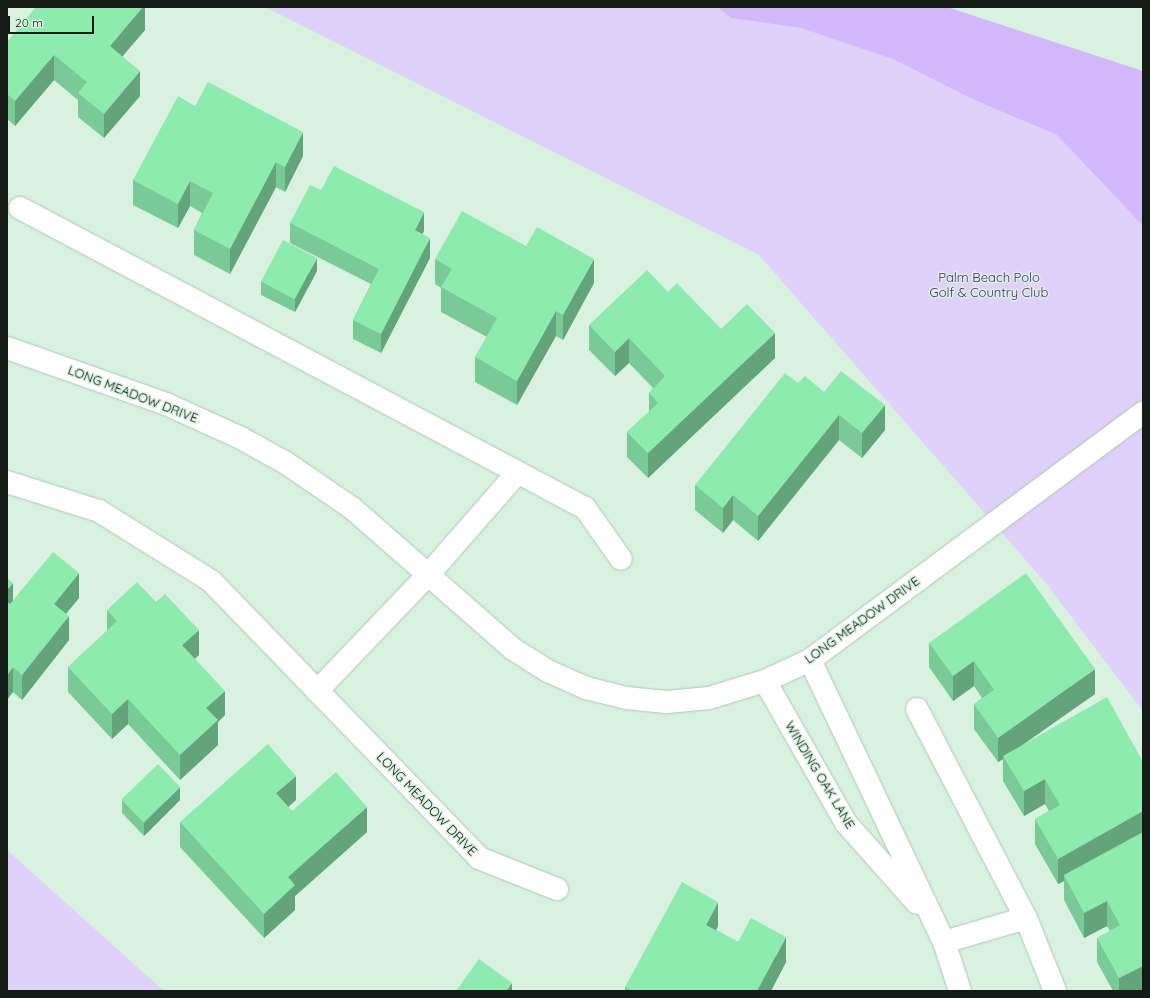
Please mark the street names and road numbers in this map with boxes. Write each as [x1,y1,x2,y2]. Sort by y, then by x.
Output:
street label: LONG MEADOW DRIVE [66,362,200,426]
street label: LONG MEADOW DRIVE [802,573,922,667]
street label: WINDING OAK LANE [782,718,858,832]
street label: LONG MEADOW DRIVE [373,749,481,859]

